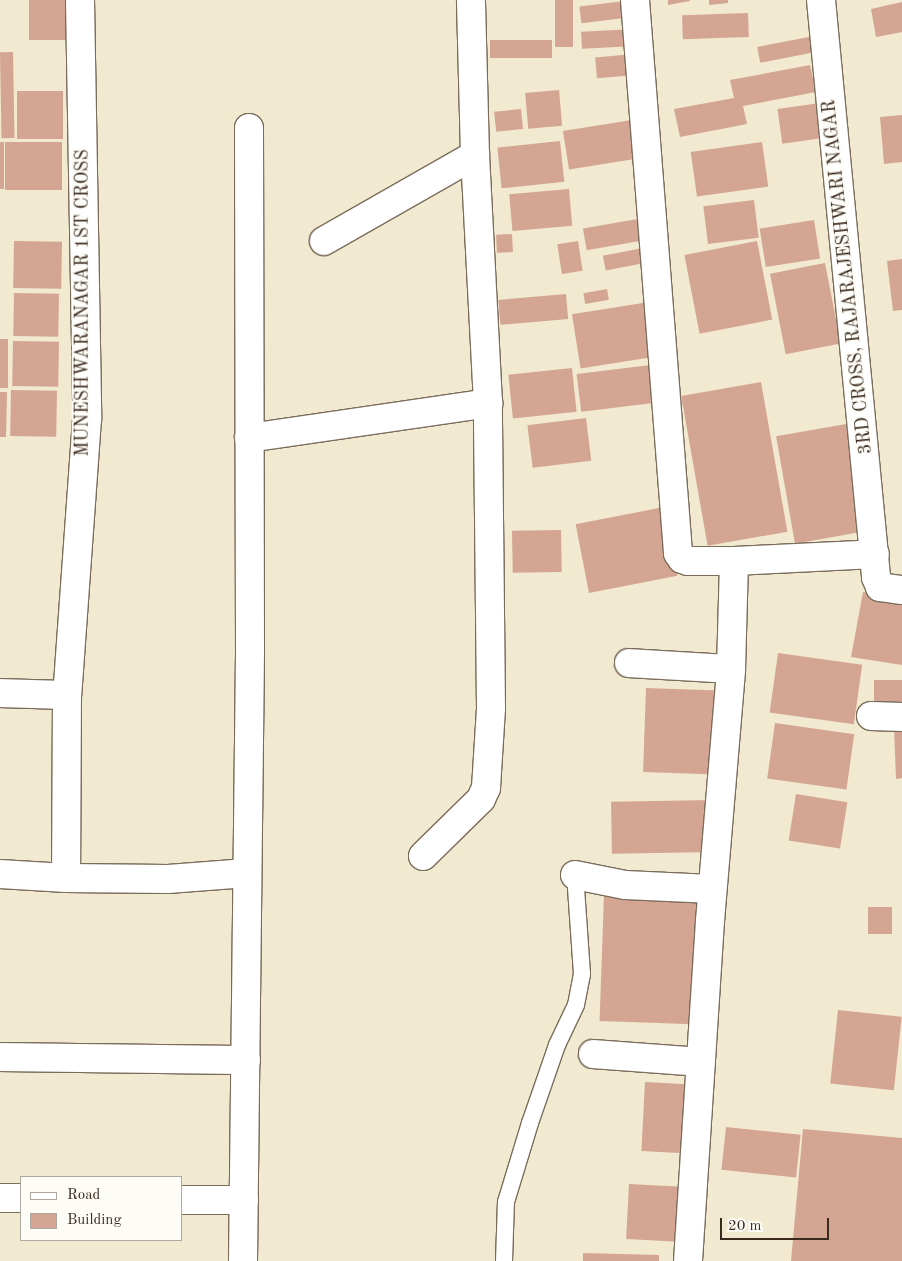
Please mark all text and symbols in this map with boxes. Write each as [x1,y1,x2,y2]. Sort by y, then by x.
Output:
street label: 3RD CROSS, RAJARAJESHWARI NAGAR [819,99,877,455]
street label: MUNESHWARANAGAR 1ST CROSS [72,149,94,457]
legend [20,1176,182,1241]
text: Road [67,1188,100,1203]
scale bar [722,1208,831,1240]
text: Building [67,1213,122,1228]
text: 20 m [728,1219,762,1234]

